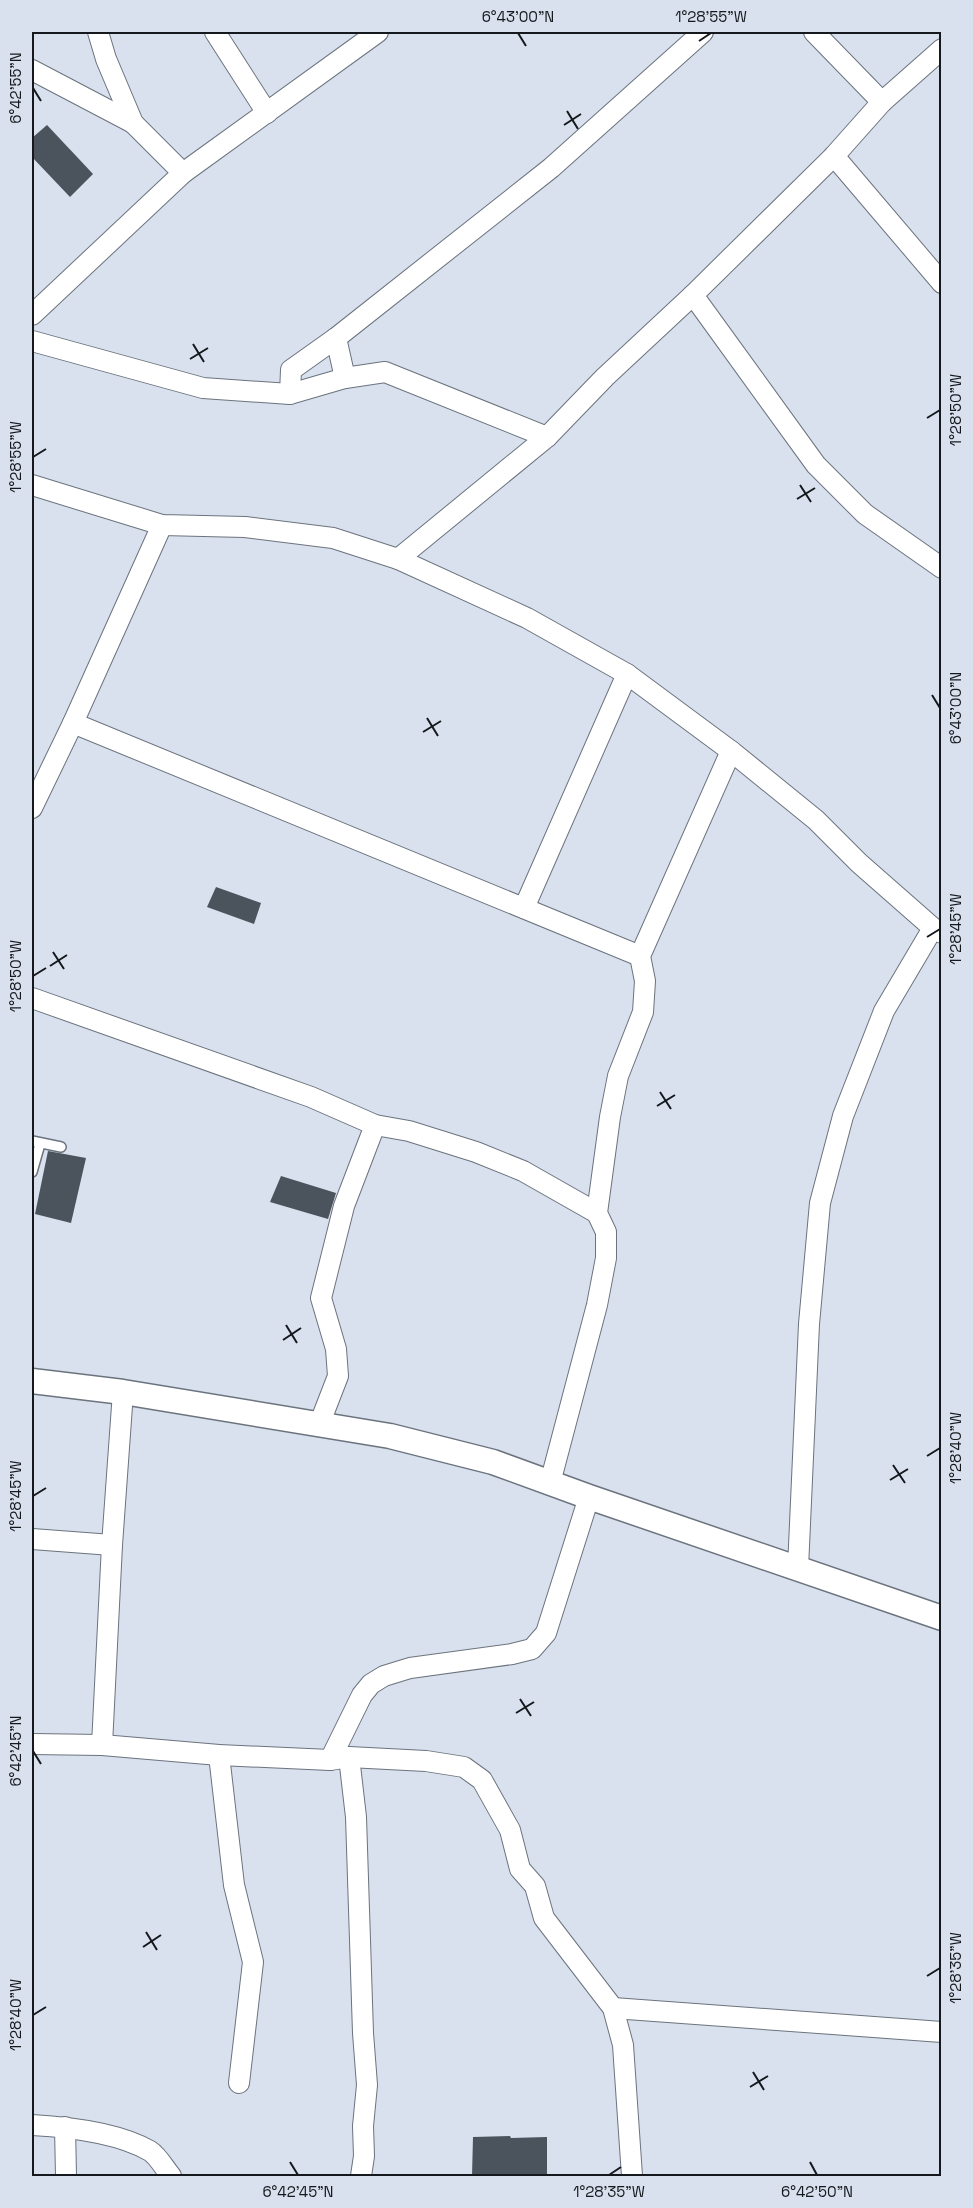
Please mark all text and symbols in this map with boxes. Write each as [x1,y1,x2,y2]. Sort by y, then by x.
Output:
text: 6°43'00"N [482,7,554,26]
text: 1°28'55"W [675,7,747,26]
text: 6°42'55"N [6,52,25,124]
text: 1°28'50"W [946,374,965,446]
text: 1°28'55"W [6,421,25,493]
text: 6°43'00"N [946,672,965,744]
text: 1°28'45"W [946,893,965,965]
text: 1°28'50"W [6,940,25,1012]
text: 1°28'40"W [946,1412,965,1484]
text: 1°28'45"W [6,1460,25,1532]
text: 6°42'45"N [6,1715,25,1787]
text: 1°28'35"W [946,1932,965,2004]
text: 1°28'40"W [6,1979,25,2051]
text: 6°42'45"N [262,2182,334,2201]
text: 1°28'35"W [573,2182,645,2201]
text: 6°42'50"N [781,2182,853,2201]

